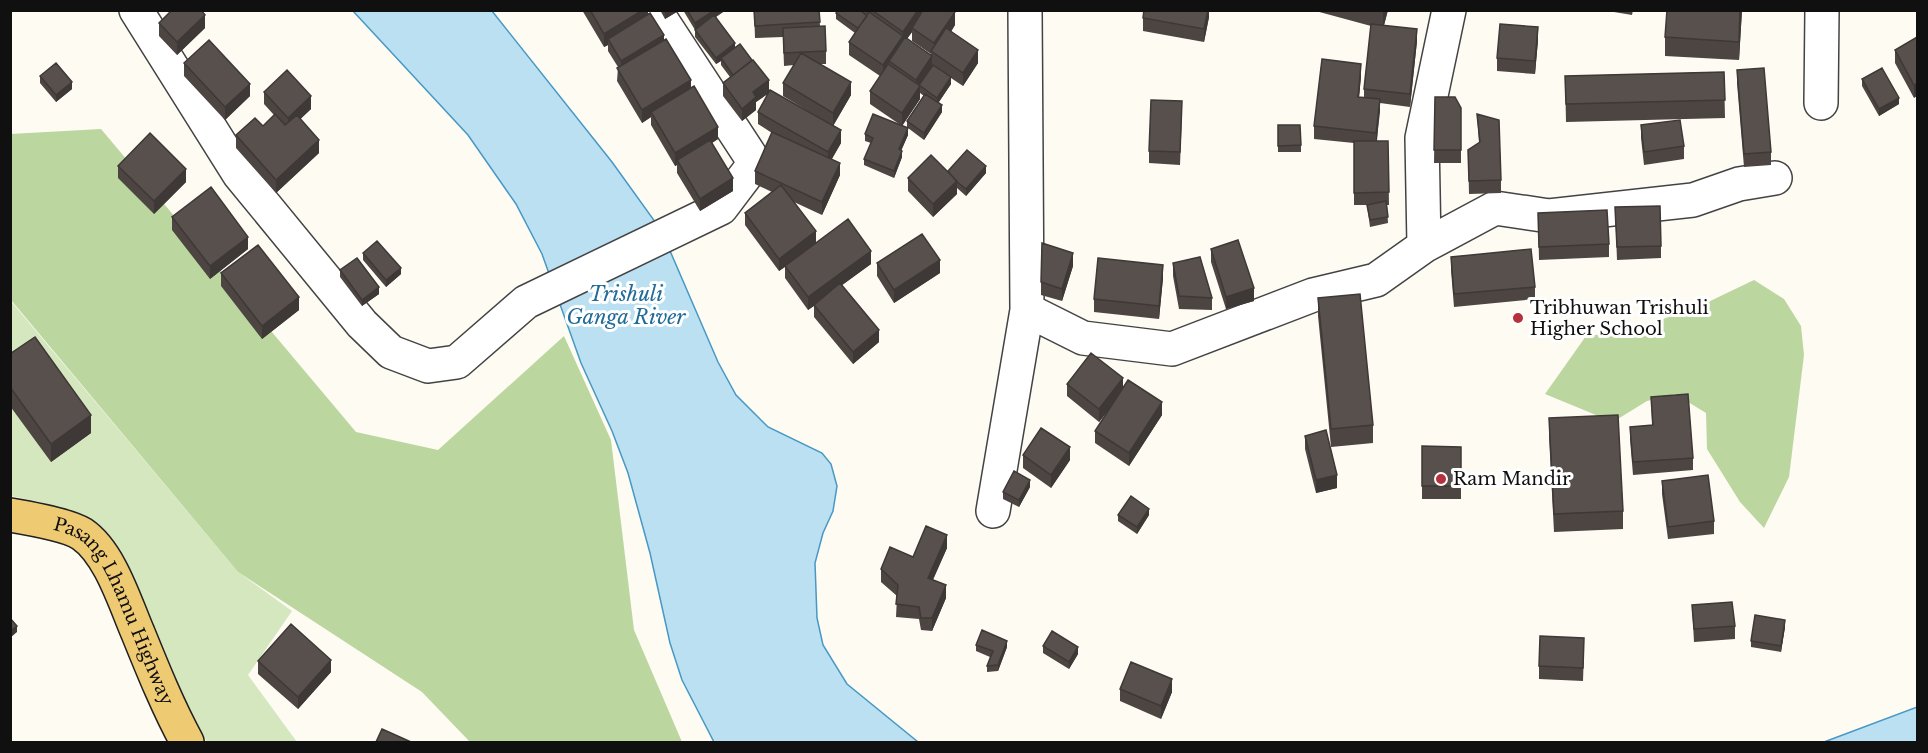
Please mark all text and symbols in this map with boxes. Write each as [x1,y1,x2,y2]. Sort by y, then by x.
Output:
water label: Trishuli Ganga River [566,282,686,329]
place label: Tribhuwan Trishuli Higher School [1530,297,1709,340]
marker: Tribhuwan Trishuli Higher School [1511,311,1525,325]
place label: Ram Mandir [1453,468,1571,490]
marker: Ram Mandir [1434,472,1448,486]
street label: Pasang Lhamu Highway [51,513,178,709]

